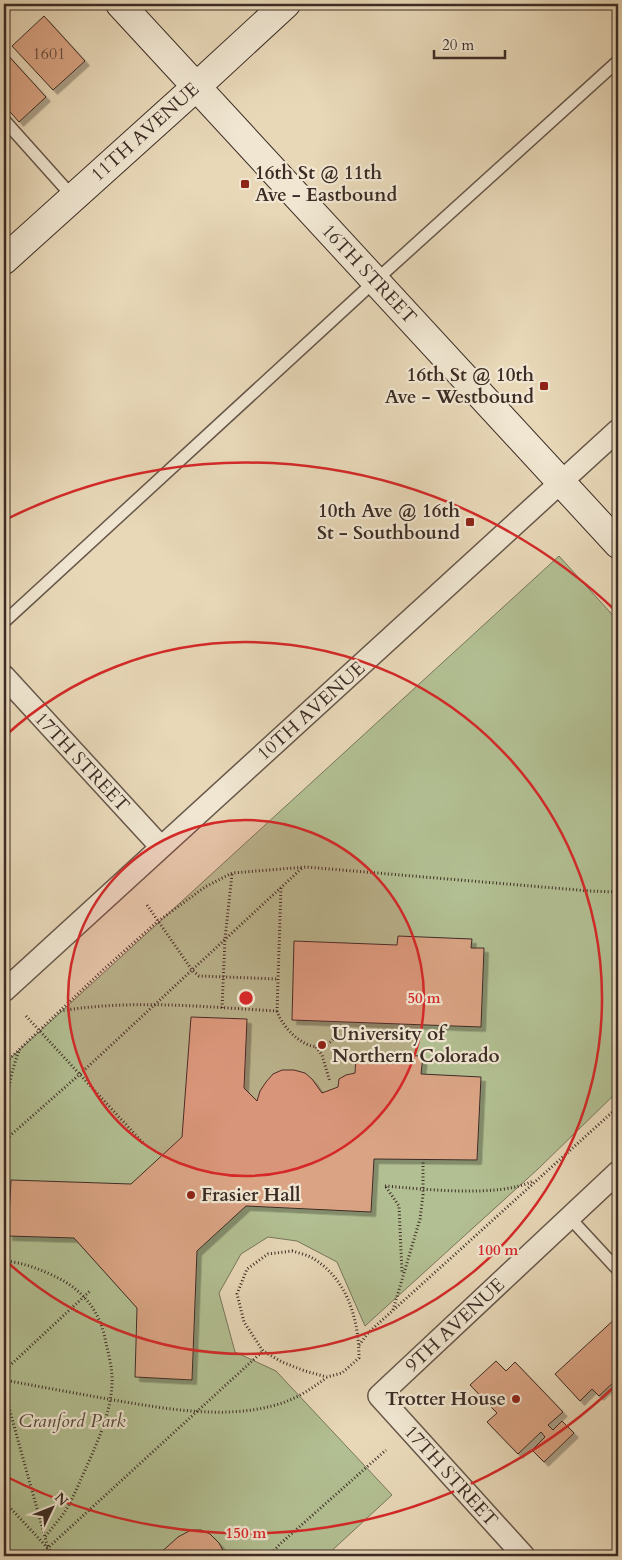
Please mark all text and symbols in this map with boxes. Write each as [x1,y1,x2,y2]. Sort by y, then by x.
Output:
scale bar [434,28,506,60]
text: 20 m [442,35,474,55]
house number: 1601 [33,43,65,65]
street label: 11TH AVENUE [85,76,205,188]
place label: 16th St @ 11th Ave - Eastbound [255,160,398,208]
marker: 16th St @ 11th Ave - Eastbound [239,178,251,190]
street label: 16TH STREET [316,218,422,330]
place label: 16th St @ 10th Ave - Westbound [385,362,534,410]
marker: 16th St @ 10th Ave - Westbound [538,380,550,392]
place label: 10th Ave @ 16th St - Southbound [317,498,460,546]
marker: 10th Ave @ 16th St - Southbound [464,516,476,528]
street label: 10TH AVENUE [251,655,371,767]
street label: 17TH STREET [29,706,135,818]
text: 50 m [407,988,441,1008]
centre of rings [237,989,255,1007]
place label: University of Northern Colorado [332,1021,500,1069]
marker: University of Northern Colorado [316,1039,328,1051]
place label: Frasier Hall [201,1182,301,1208]
marker: Frasier Hall [185,1189,197,1201]
text: 100 m [478,1240,519,1260]
street label: 9TH AVENUE [400,1272,510,1378]
place label: Trotter House [385,1386,506,1412]
marker: Trotter House [510,1393,522,1405]
park label: Cranford Park [18,1408,126,1434]
street label: 17TH STREET [398,1420,504,1532]
north arrow [28,1482,78,1532]
text: N [50,1489,72,1510]
text: 150 m [226,1523,267,1543]

